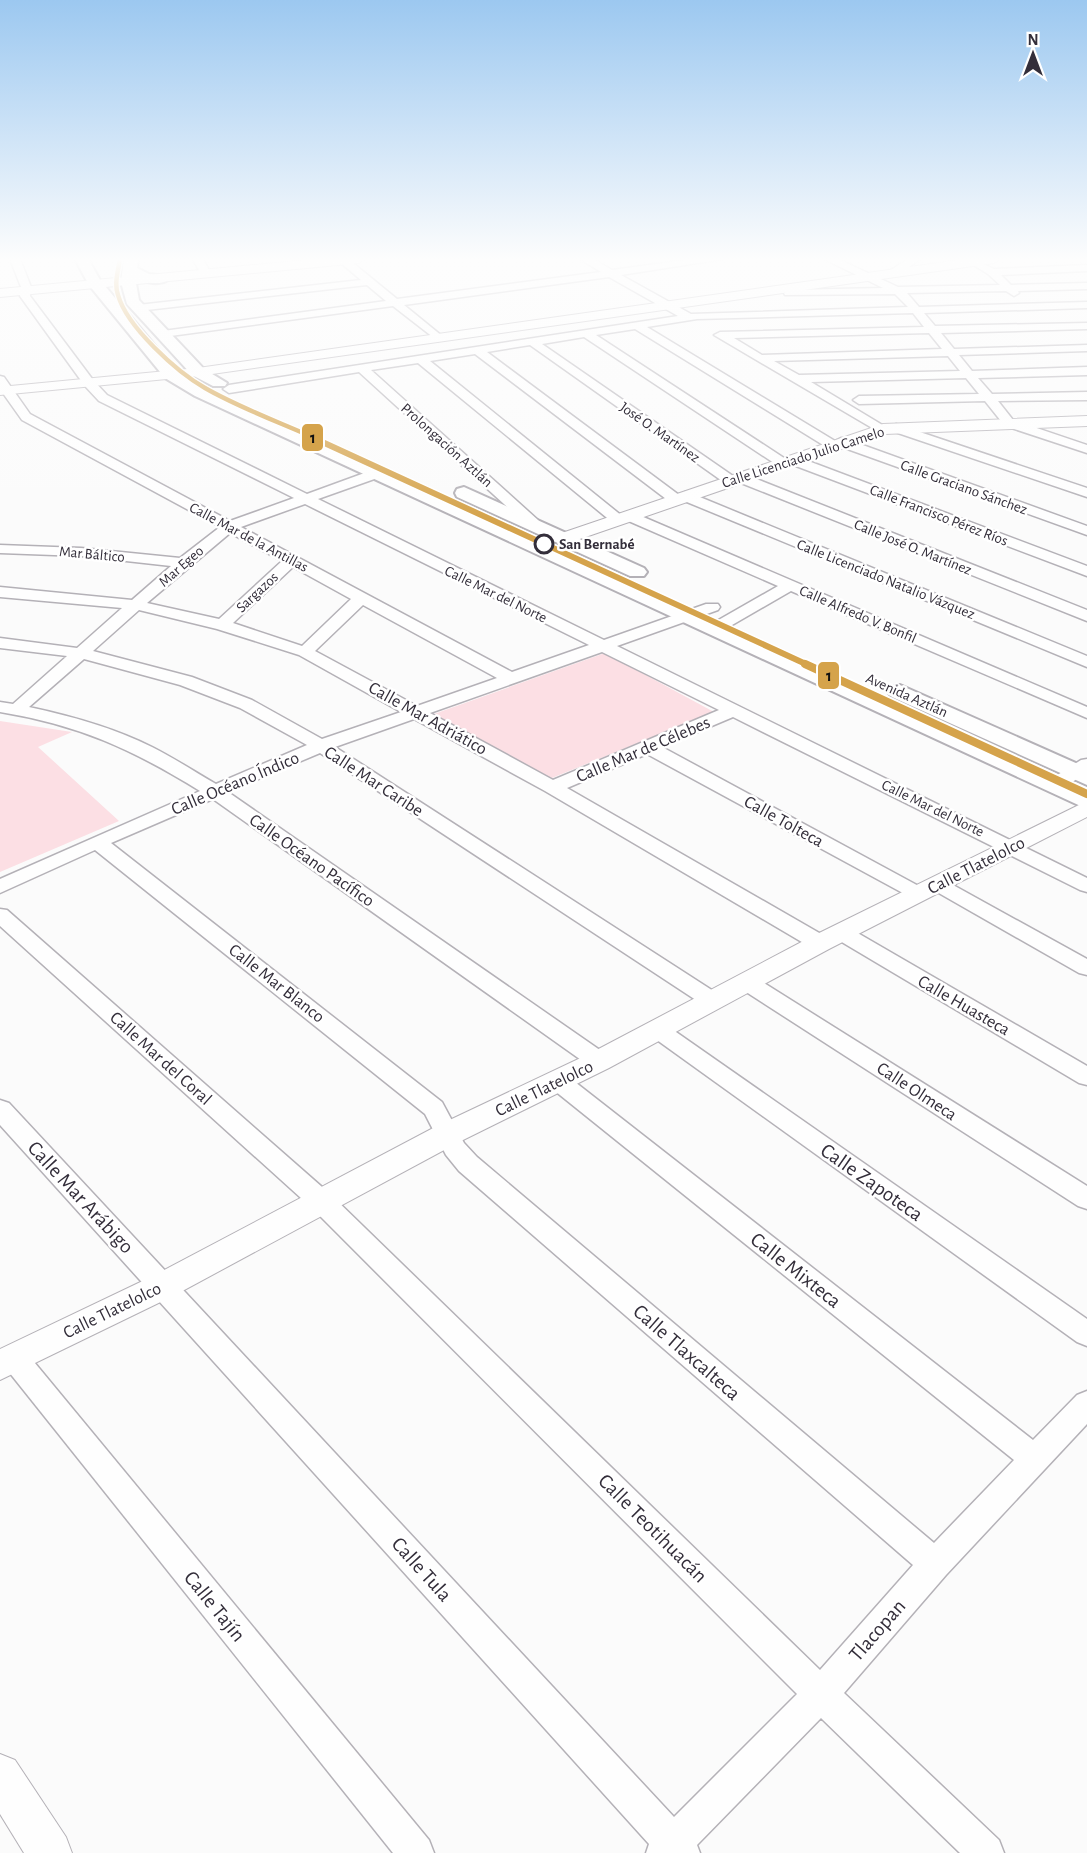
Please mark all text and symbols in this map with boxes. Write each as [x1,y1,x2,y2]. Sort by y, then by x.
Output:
north arrow [1003,24,1063,84]
text: N [1027,32,1039,48]
street label: José O. Martínez [617,399,703,466]
street label: Prolongación Aztlán [398,401,495,490]
line badge: 1 [301,423,324,452]
street label: Calle Licenciado Julio Camelo [720,424,886,491]
text: 1 [310,430,316,446]
street label: Calle Graciano Sánchez [899,458,1029,517]
street label: Calle Francisco Pérez Ríos [868,482,1010,549]
street label: Calle Mar de la Antillas [187,500,311,575]
street label: Calle José O. Martínez [852,517,974,578]
marker: San Bernabé [534,534,554,554]
place label: San Bernabé [559,537,635,552]
street label: Calle Licenciado Natalio Vázquez [795,537,977,622]
street label: Mar Egeo [156,543,207,590]
street label: Mar Báltico [58,544,126,565]
street label: Calle Mar del Norte [442,563,549,626]
street label: Sargazos [233,569,281,615]
street label: Calle Alfredo V. Bonfil [797,583,919,646]
line badge: 1 [817,661,840,690]
text: 1 [826,668,832,684]
street label: Avenida Aztlán [864,671,950,720]
street label: Calle Mar Adriático [365,679,490,759]
street label: Calle Mar de Célebes [574,714,713,786]
street label: Calle Mar Caribe [321,743,426,820]
street label: Calle Océano Índico [168,746,302,819]
street label: Calle Mar del Norte [879,777,986,840]
street label: Calle Tolteca [741,793,826,851]
street label: Calle Océano Pacífico [246,811,377,911]
street label: Calle Tlatelolco [925,834,1028,898]
street label: Calle Mar Blanco [225,941,328,1027]
street label: Calle Huasteca [914,972,1013,1039]
street label: Calle Mar del Coral [106,1009,215,1109]
street label: Calle Tlatelolco [493,1057,596,1120]
street label: Calle Olmeca [873,1059,960,1124]
street label: Calle Mar Arábigo [24,1137,138,1257]
street label: Calle Zapoteca [817,1140,927,1225]
street label: Calle Mixteca [746,1229,845,1312]
street label: Calle Tlatelolco [61,1279,164,1342]
street label: Calle Tlaxcalteca [629,1300,744,1405]
street label: Calle Teotihuacán [594,1470,711,1587]
street label: Calle Tula [388,1533,456,1606]
street label: Calle Tajín [180,1567,249,1646]
street label: Tlacopan [845,1595,910,1665]

